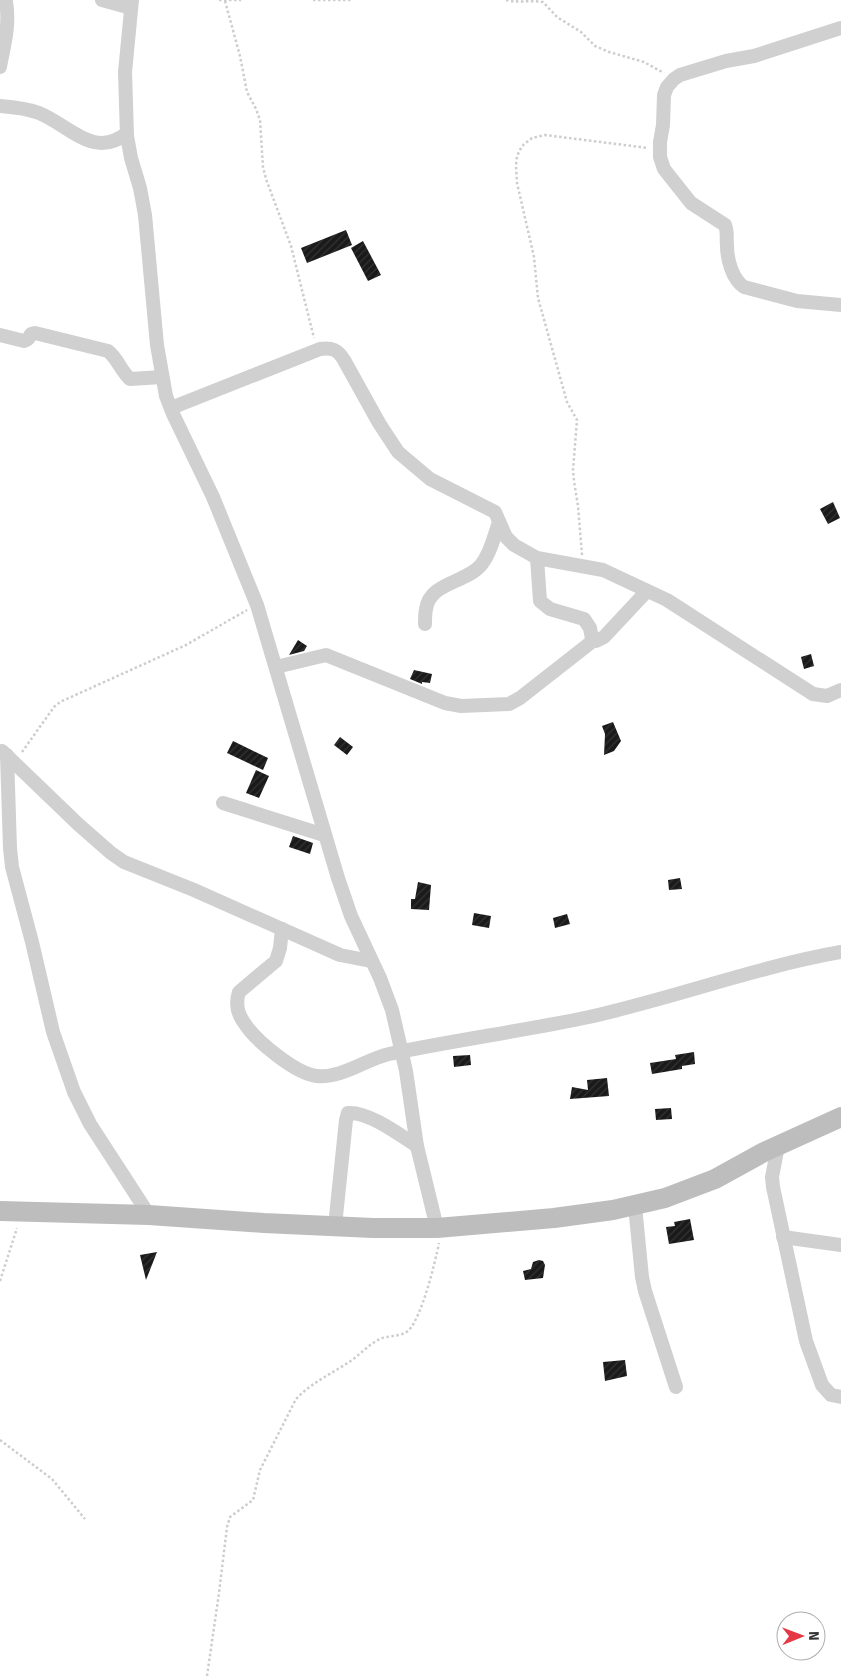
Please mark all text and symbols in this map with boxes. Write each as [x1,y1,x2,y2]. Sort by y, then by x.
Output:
north arrow [776,1611,826,1661]
text: N [805,1631,822,1641]

